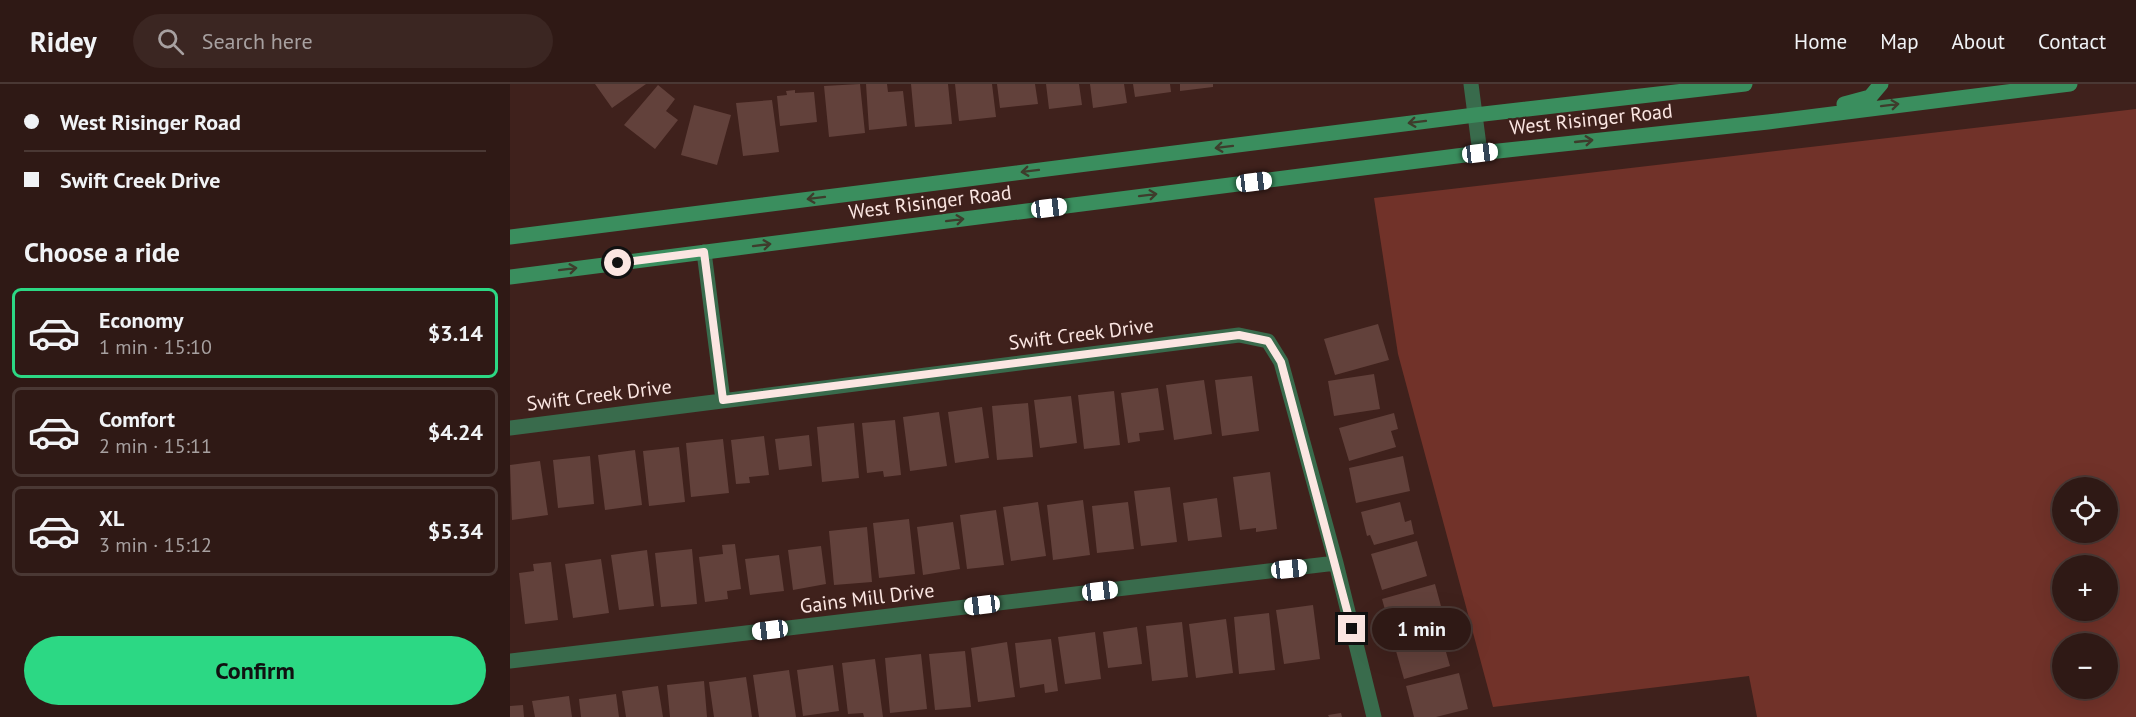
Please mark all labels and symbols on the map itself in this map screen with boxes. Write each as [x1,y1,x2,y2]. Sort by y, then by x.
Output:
street label: West Risinger Road [1508,98,1674,140]
one-way arrow [1879,100,1899,111]
one-way arrow [1408,117,1428,128]
one-way arrow [1574,135,1594,146]
one-way arrow [1214,141,1234,152]
car [1461,142,1499,164]
one-way arrow [1021,166,1041,177]
car [1235,171,1273,193]
street label: West Risinger Road [847,179,1013,225]
one-way arrow [1138,190,1158,201]
one-way arrow [806,193,826,204]
car [1030,197,1068,219]
one-way arrow [945,214,964,225]
one-way arrow [751,239,771,250]
route start [604,249,631,276]
one-way arrow [558,264,577,275]
street label: Swift Creek Drive [1007,312,1155,356]
street label: Swift Creek Drive [525,373,673,417]
car [1270,558,1308,580]
street label: Gains Mill Drive [798,577,936,619]
car [1081,580,1119,602]
car [963,594,1001,616]
callout: 1 min [1373,608,1472,650]
route end [1338,615,1365,642]
car [751,619,789,641]

